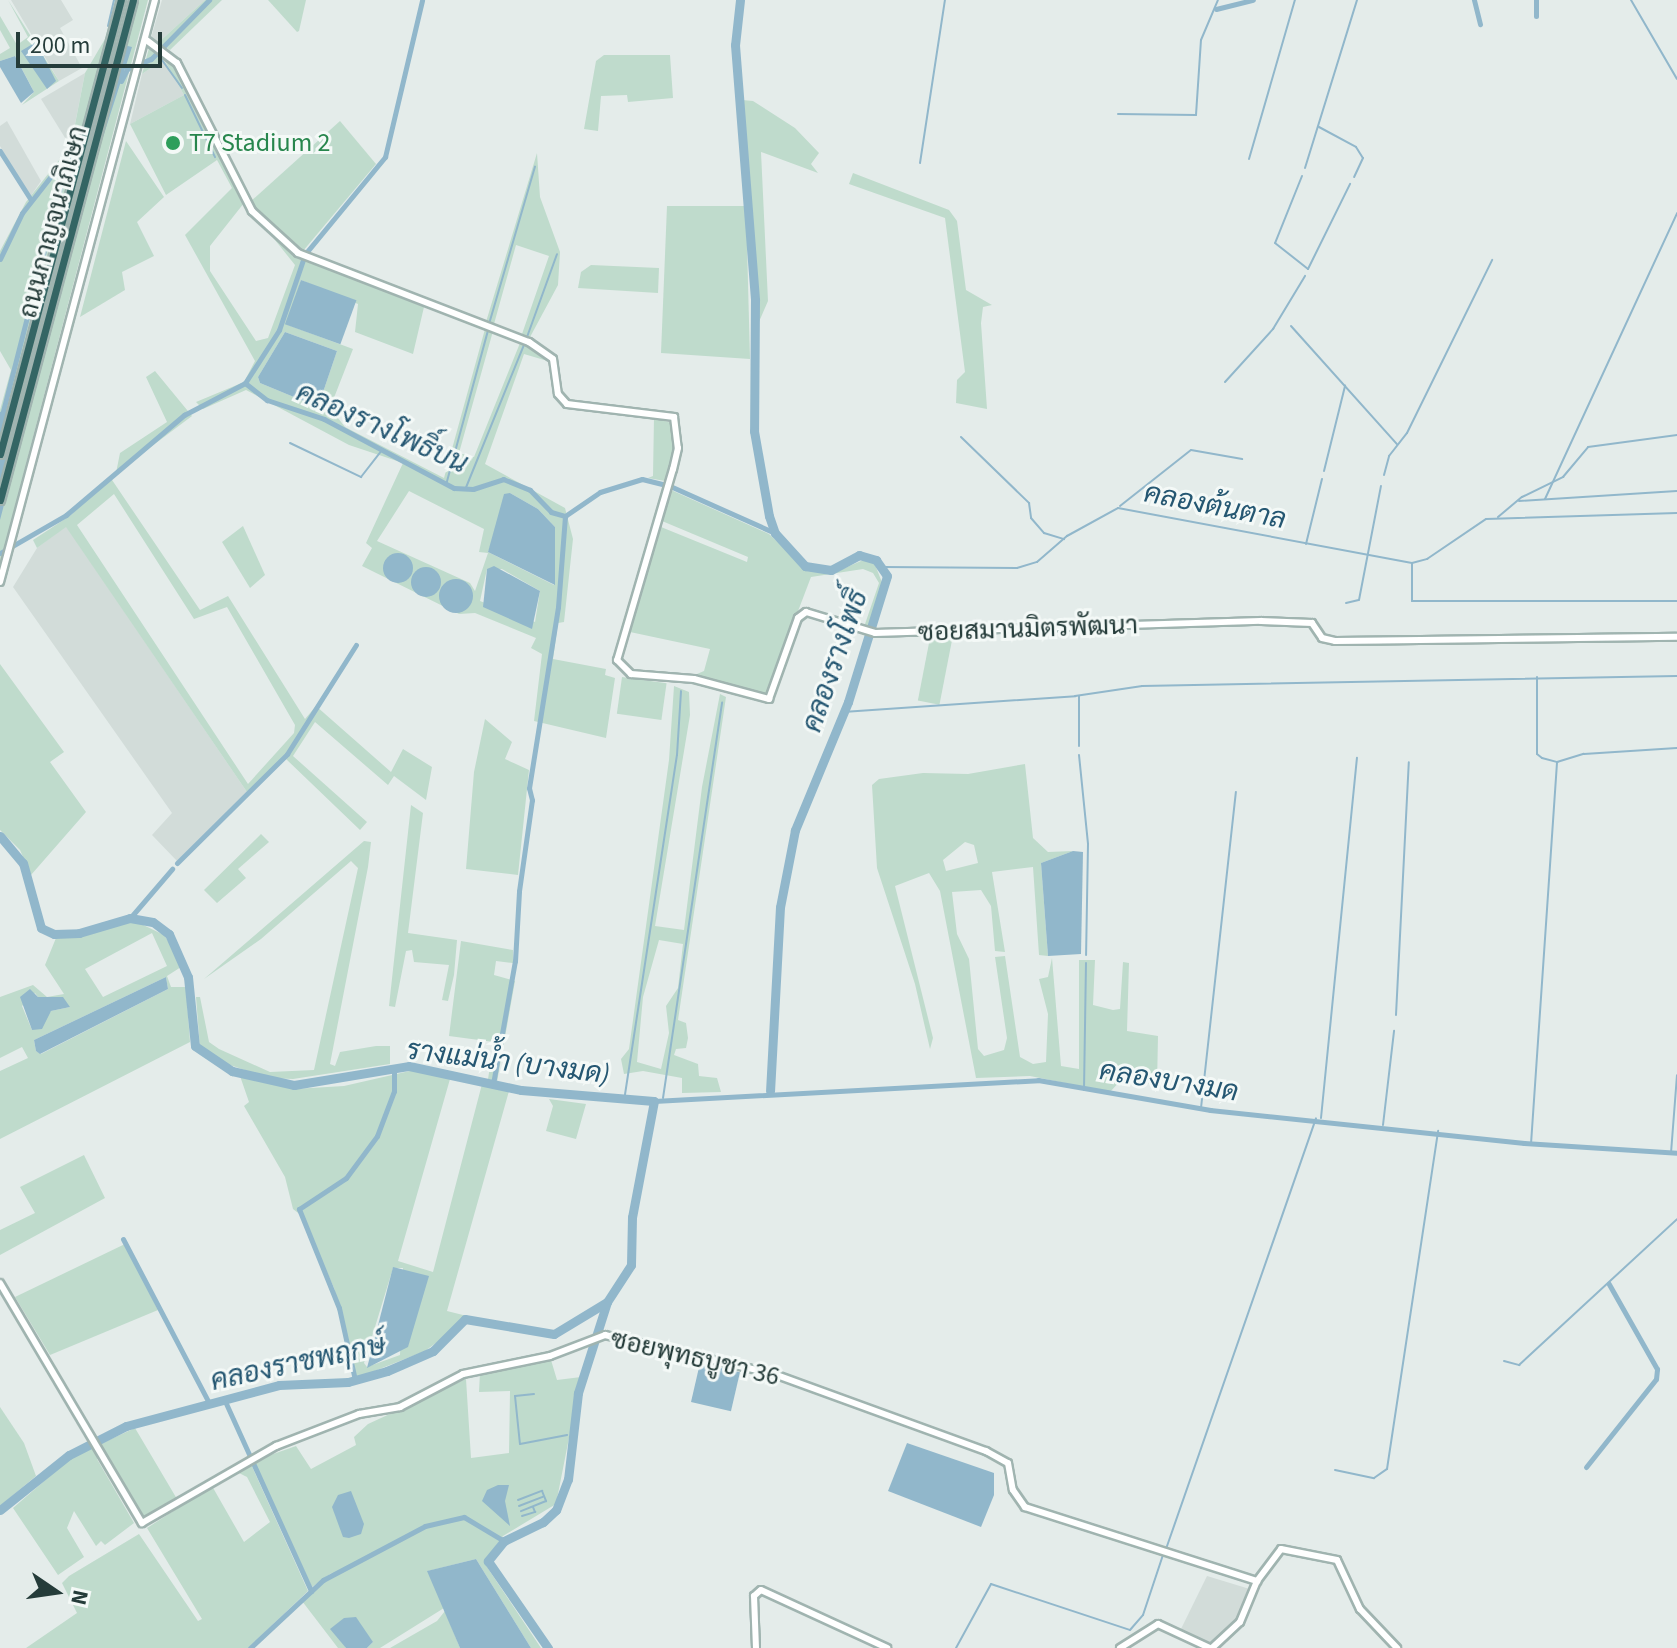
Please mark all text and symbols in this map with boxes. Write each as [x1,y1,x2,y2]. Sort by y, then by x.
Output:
scale bar [20,16,166,66]
text: 200 m [30,28,90,63]
street label: ถนนกาญจนาภิเษก [12,122,94,322]
place label: T7 Stadium 2 [189,127,330,159]
marker: T7 Stadium 2 [164,134,182,152]
water label: คลองรางโพธิ์บน [291,375,473,481]
water label: คลองต้นตาล [1141,476,1289,536]
water label: คลองรางโพธิ์ [795,586,875,736]
street label: ซอยสมานมิตรพัฒนา [917,610,1139,648]
water label: รางแม่น้ำ (บางมด) [404,1033,612,1091]
water label: คลองบางมด [1097,1053,1241,1109]
street label: ซอยพุทธบูชา 36 [608,1323,782,1393]
water label: คลองราชพฤกษ์ [208,1328,388,1398]
north arrow [16,1552,96,1632]
text: N [62,1587,97,1608]

